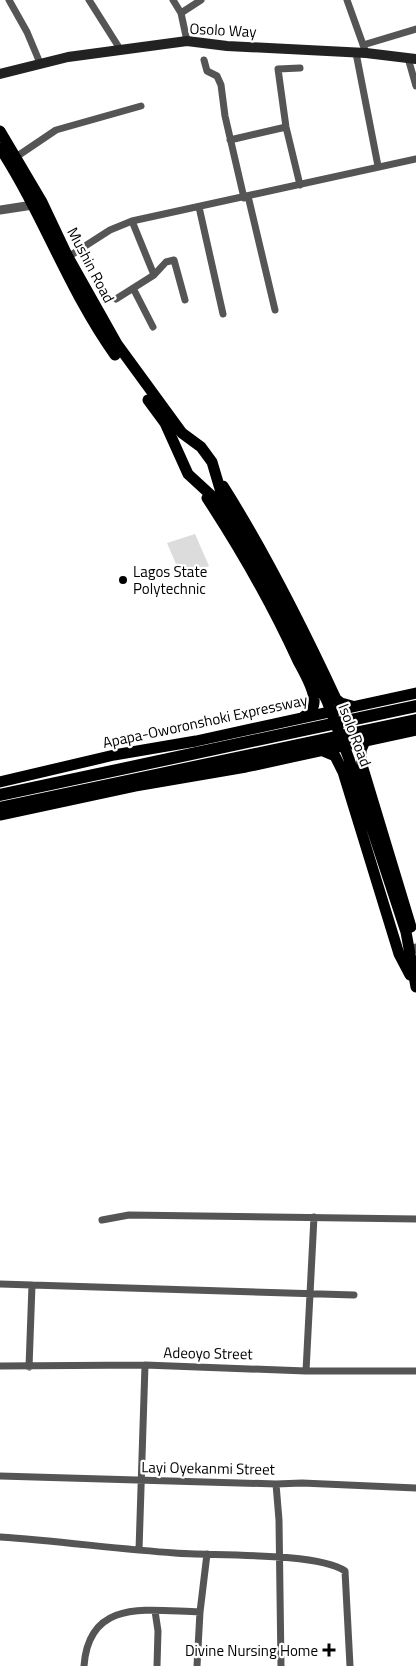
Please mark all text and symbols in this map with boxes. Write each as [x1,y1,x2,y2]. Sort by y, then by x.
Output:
street label: Osolo Way [189,17,257,43]
street label: Mushin Road [61,223,121,307]
place label: Lagos State Polytechnic [133,560,207,600]
marker: Lagos State Polytechnic [117,574,129,586]
street label: Apapa-Oworonshoki Expressway [100,688,310,754]
street label: Isolo Road [332,700,378,770]
street label: Adeoyo Street [163,1341,253,1365]
street label: Layi Oyekanmi Street [141,1455,276,1481]
place label: Divine Nursing Home [185,1639,318,1662]
marker: Divine Nursing Home [322,1643,336,1657]

